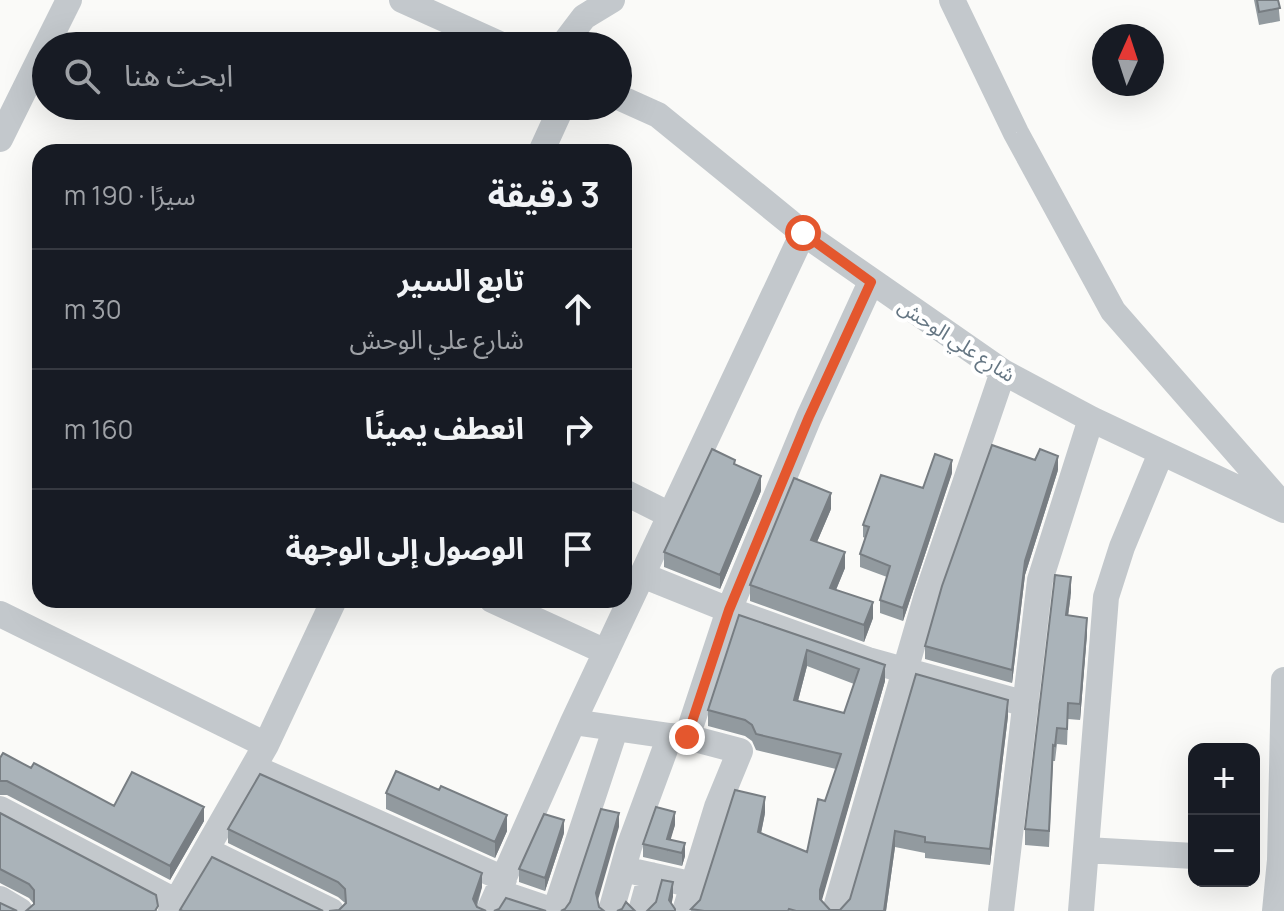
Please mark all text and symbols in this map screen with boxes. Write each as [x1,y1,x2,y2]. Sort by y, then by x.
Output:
north arrow [1092,24,1164,96]
search box [32,32,632,120]
icon: search [60,54,104,98]
text: ابحث هنا [124,54,233,95]
text: 3 دقيقة [488,171,600,217]
text: سيرًا · 190 m [64,177,196,213]
route start [785,215,821,251]
text: تابع السير [398,259,524,300]
icon: ahead [556,287,600,331]
text: 30 m [64,291,122,327]
street label: شارع علي الوحش [892,292,1021,390]
text: شارع علي الوحش [349,321,524,357]
text: انعطف يمينًا [365,407,524,448]
icon: right [556,407,600,451]
text: 160 m [64,411,133,447]
text: الوصول إلى الوجهة [285,527,524,568]
icon: arrive [556,527,600,571]
route end [669,719,705,755]
map controls [1188,743,1260,887]
button: + [1188,743,1260,815]
button: − [1188,815,1260,887]

